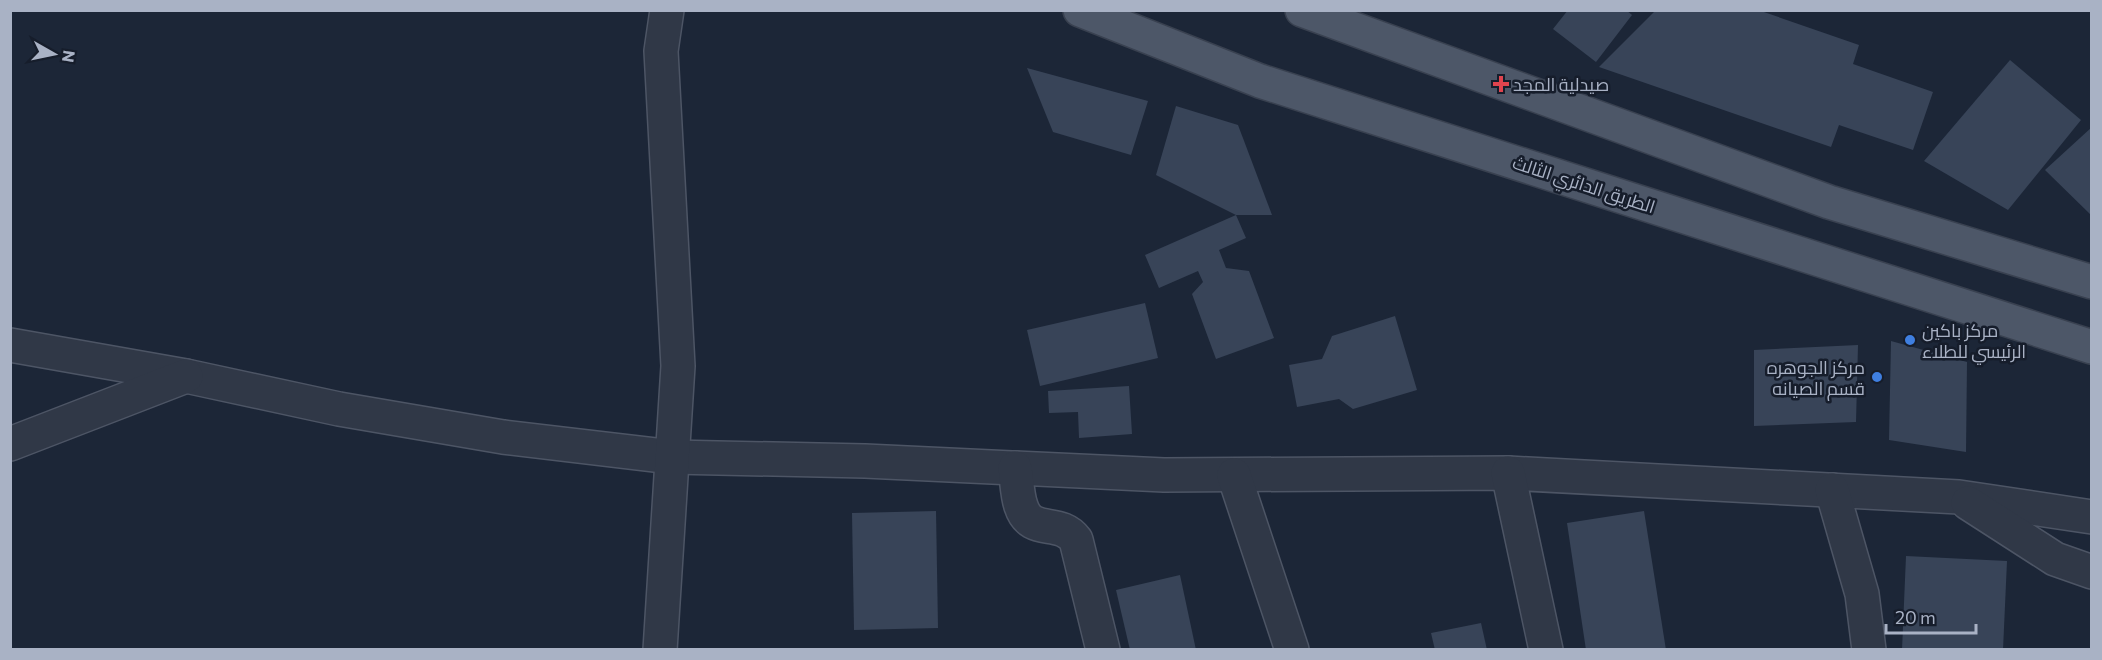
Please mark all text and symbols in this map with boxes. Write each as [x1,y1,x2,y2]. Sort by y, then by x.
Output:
north arrow [24,24,84,84]
text: N [59,49,80,64]
place label: صيدلية المجد [1513,73,1609,95]
marker: صيدلية المجد [1494,77,1508,91]
street label: الطريق الدائري الثالث [1509,151,1658,221]
place label: مركز باكين الرئيسي للطلاء [1922,319,2026,365]
marker: مركز باكين الرئيسي للطلاء [1903,333,1917,347]
place label: مركز الجوهره قسم الصيانه [1767,356,1865,401]
marker: مركز الجوهره قسم الصيانه [1870,370,1884,384]
scale bar [1886,597,1976,635]
text: 20 m [1895,606,1936,628]

